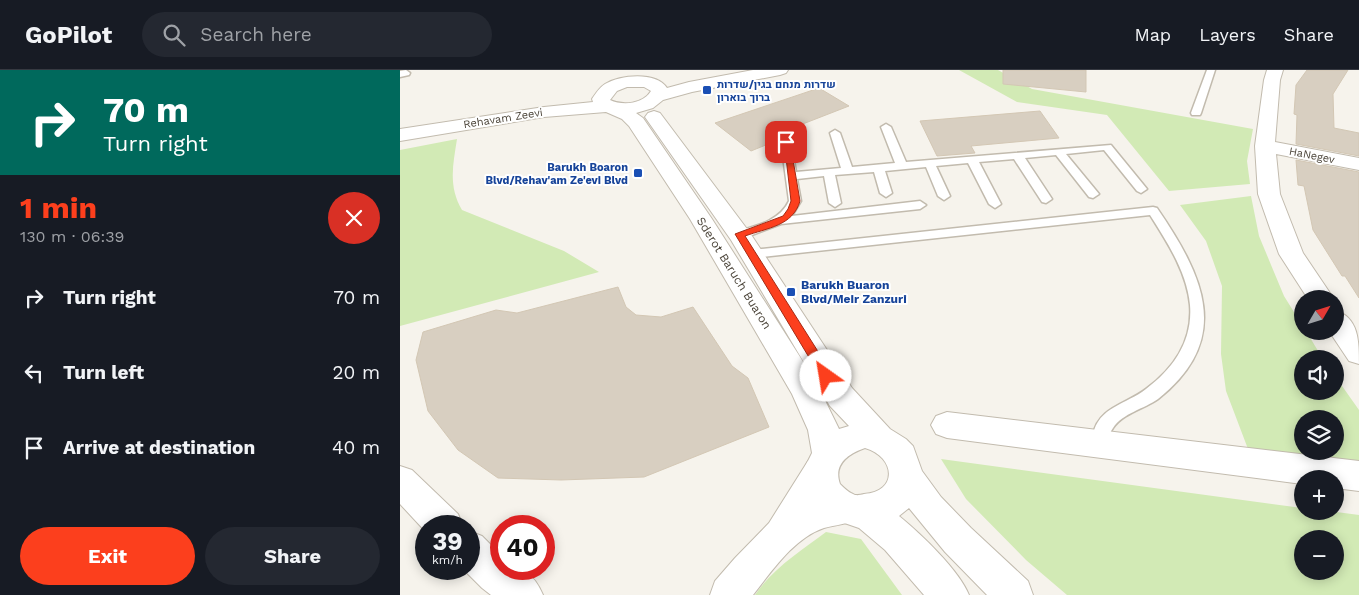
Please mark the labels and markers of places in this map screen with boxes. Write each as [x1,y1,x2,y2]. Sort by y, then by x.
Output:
place label: שדרות מנחם בגין/שדרות ברוך בוארון [717,78,836,104]
marker: שדרות מנחם בגין/שדרות ברוך בוארון [701,84,713,96]
pin [765,121,807,163]
place label: Barukh Boaron Blvd/Rehav'am Ze'evi Blvd [486,161,628,187]
marker: Barukh Boaron Blvd/Rehav'am Ze'evi Blvd [632,167,644,179]
place label: Barukh Buaron Blvd/Meir Zanzuri [801,278,907,306]
marker: Barukh Buaron Blvd/Meir Zanzuri [785,286,797,298]

